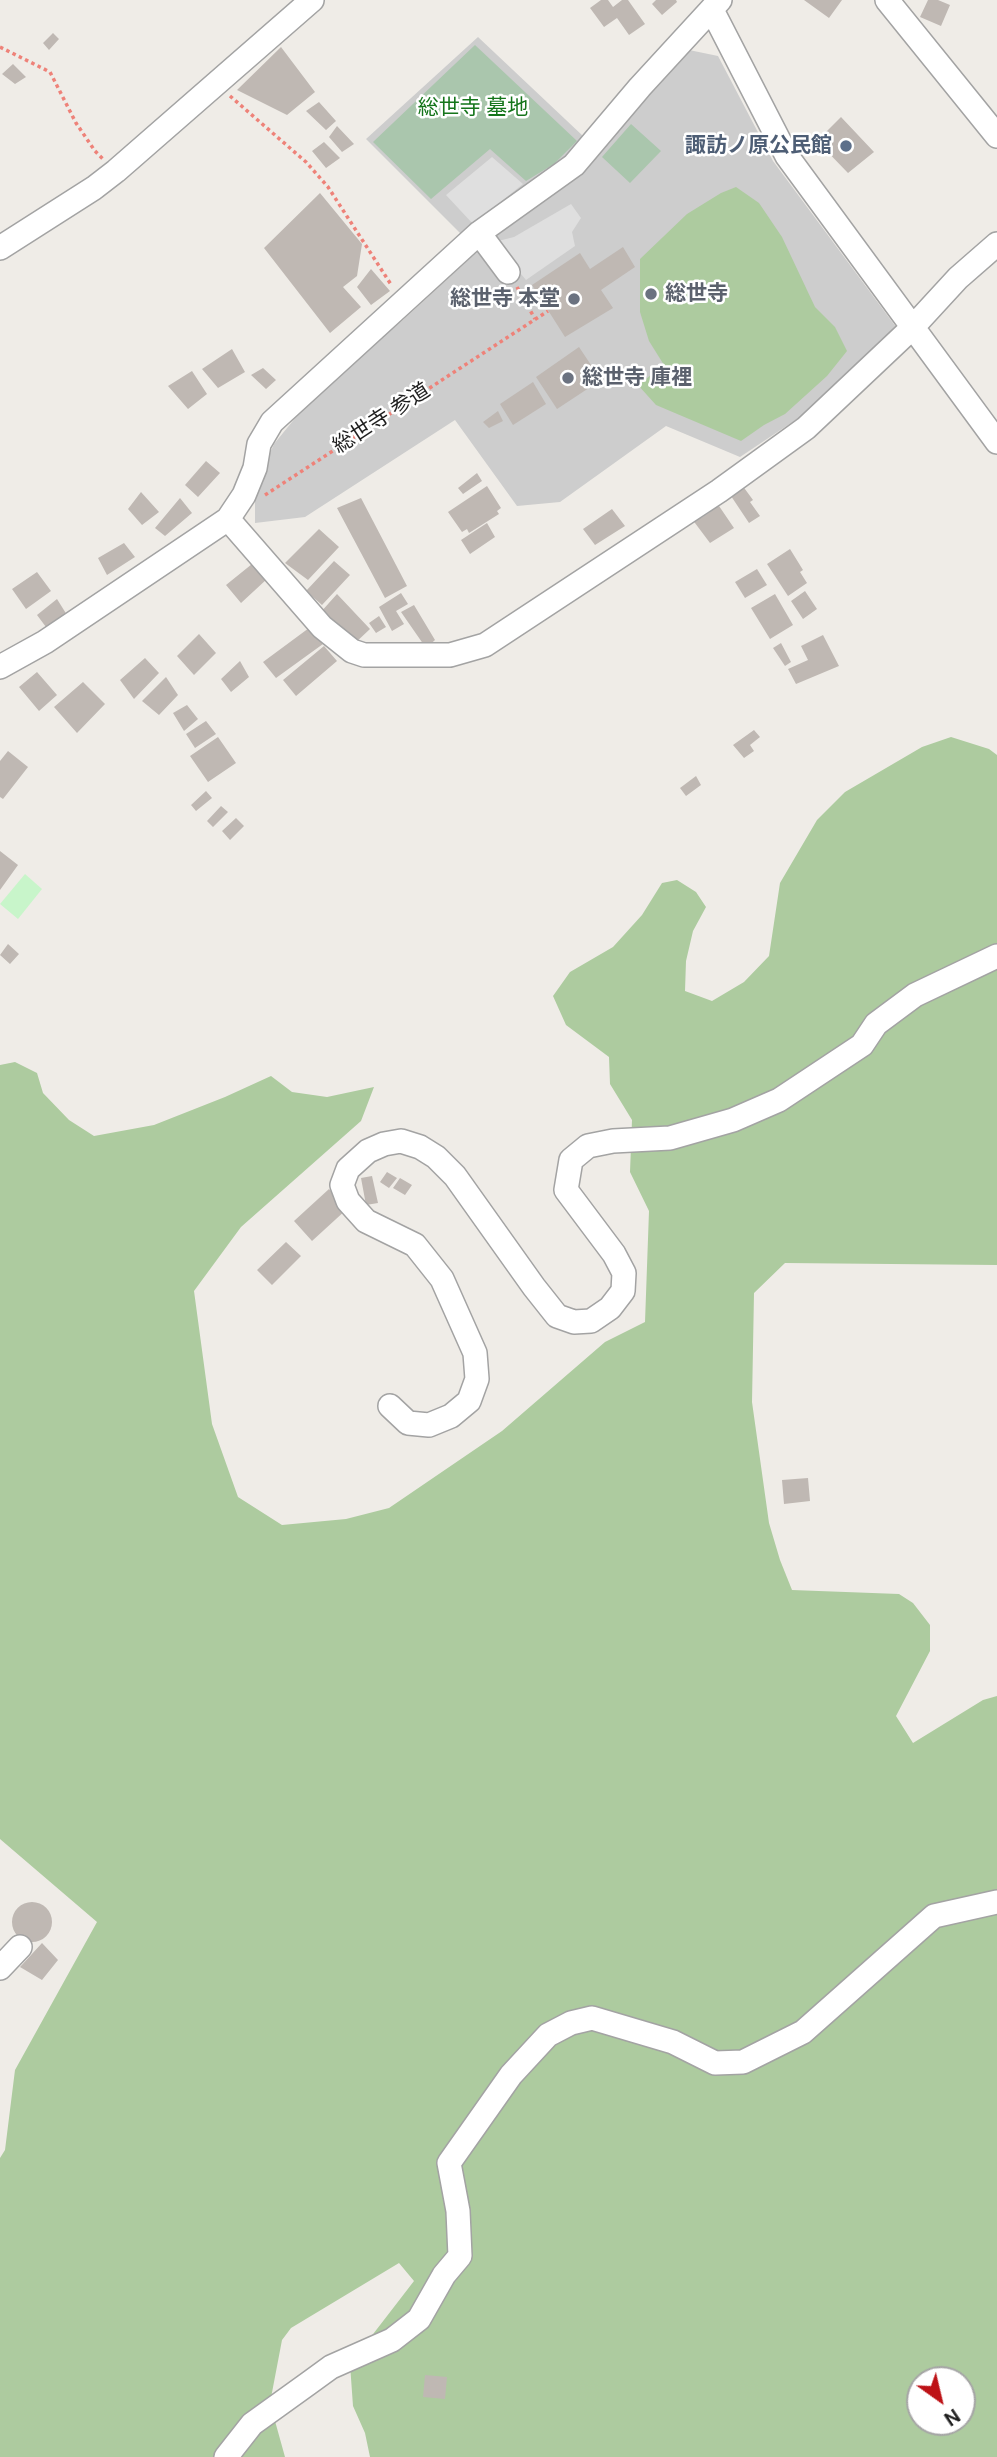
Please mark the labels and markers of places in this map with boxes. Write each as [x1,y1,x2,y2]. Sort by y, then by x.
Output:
place label: 諏訪ノ原公民館 [685,133,832,159]
marker: 諏訪ノ原公民館 [838,138,854,154]
place label: 総世寺 [665,281,728,307]
place label: 総世寺 本堂 [450,286,560,312]
marker: 総世寺 [643,286,659,302]
marker: 総世寺 本堂 [566,291,582,307]
place label: 総世寺 庫裡 [582,365,692,391]
marker: 総世寺 庫裡 [560,370,576,386]

